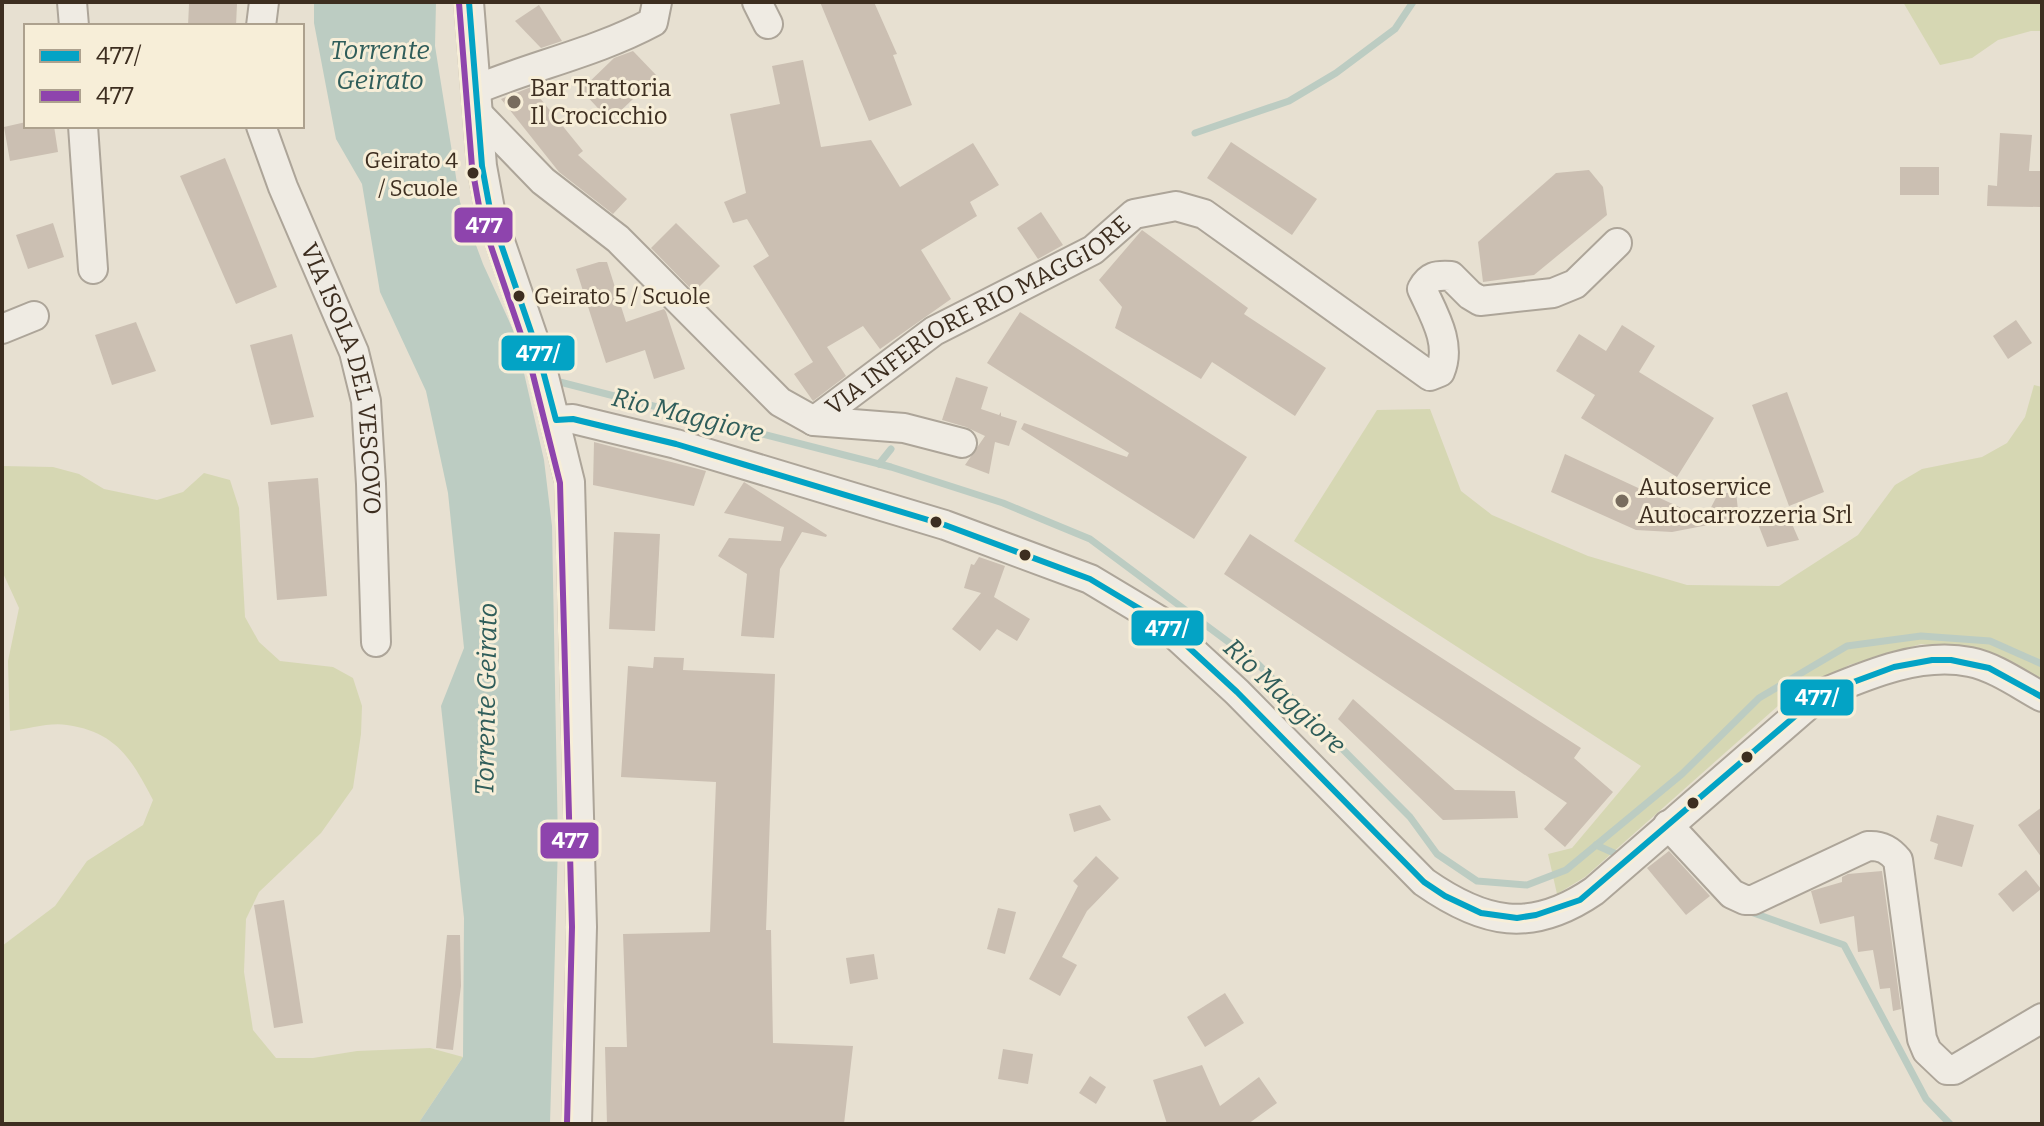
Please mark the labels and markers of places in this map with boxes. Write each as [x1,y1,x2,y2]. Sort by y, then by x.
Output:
place label: Bar Trattoria Il Crocicchio [530,74,671,130]
marker: Bar Trattoria Il Crocicchio [505,93,523,111]
place label: Geirato 4 / Scuole [365,147,458,202]
marker: Geirato 4 / Scuole [465,165,481,181]
place label: Geirato 5 / Scuole [534,283,711,310]
marker: Geirato 5 / Scuole [511,288,527,304]
place label: Autoservice Autocarrozzeria Srl [1638,473,1853,529]
marker: Autoservice Autocarrozzeria Srl [1613,492,1631,510]
unlabelled marker [928,514,944,530]
unlabelled marker [1017,547,1033,563]
unlabelled marker [1739,749,1755,765]
unlabelled marker [1685,795,1701,811]

